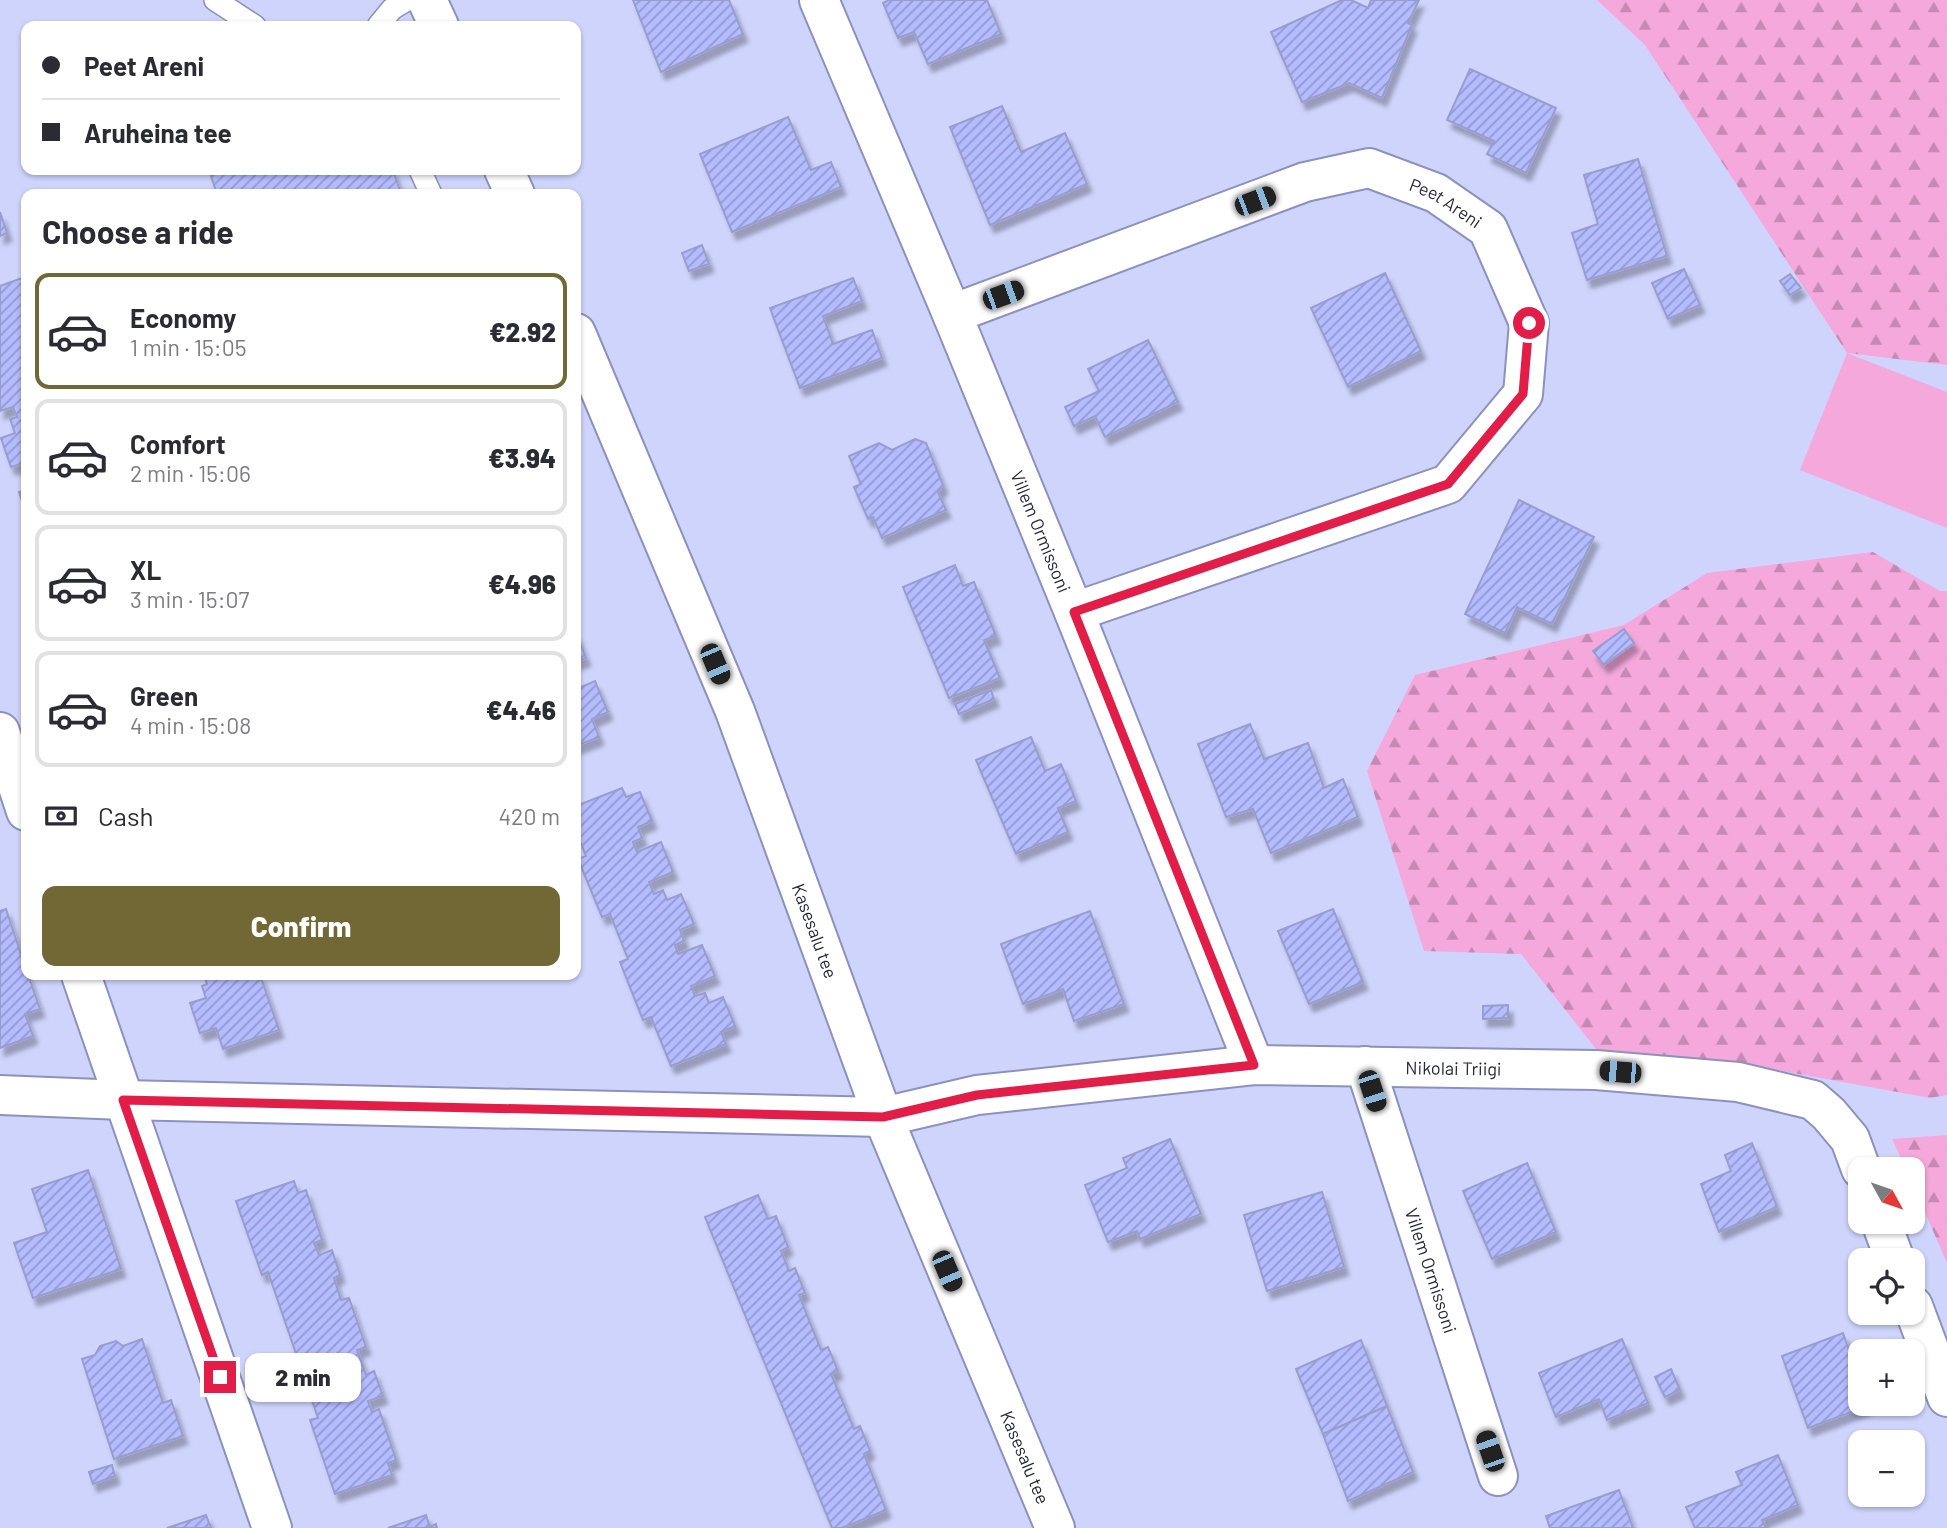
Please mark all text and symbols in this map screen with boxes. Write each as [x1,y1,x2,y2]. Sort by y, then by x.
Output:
text: Peet Areni [84,50,204,81]
text: Aruheina tee [84,117,232,148]
street label: Peet Areni [1407,173,1486,233]
car [1232,184,1279,218]
text: Choose a ride [42,212,234,250]
car [980,278,1027,312]
icon: car [46,300,109,363]
text: Economy [130,302,236,333]
route start [1513,307,1545,339]
text: €2.92 [489,316,556,347]
text: 1 min · 15:05 [130,333,246,361]
icon: car [46,426,109,489]
text: Comfort [130,428,226,459]
text: €3.94 [488,442,556,473]
text: 2 min · 15:06 [130,459,251,487]
street label: Villem Ormissoni [1006,467,1076,596]
icon: car [46,552,109,615]
text: XL [130,554,161,585]
text: €4.96 [488,568,556,599]
text: 3 min · 15:07 [130,585,249,613]
car [698,641,733,687]
icon: car [46,678,109,741]
text: Green [130,680,198,711]
text: €4.46 [486,694,556,725]
text: 4 min · 15:08 [130,711,251,739]
icon: cash [42,797,80,835]
text: Cash [98,800,153,831]
text: 420 m [498,802,560,830]
street label: Kasesalu tee [788,880,842,981]
button: Confirm [42,886,560,966]
street label: Nikolai Triigi [1405,1056,1502,1080]
car [1599,1060,1642,1084]
car [1356,1068,1389,1114]
north arrow [1848,1157,1925,1234]
map controls [1848,1157,1925,1507]
street label: Villem Ormissoni [1401,1205,1462,1336]
car [930,1248,965,1294]
button: locate [1848,1248,1925,1325]
button: + [1848,1339,1925,1416]
callout: 2 min [244,1352,360,1402]
route end [204,1361,236,1393]
text: 2 min [275,1363,331,1391]
street label: Kasesalu tee [996,1407,1055,1507]
car [1474,1428,1507,1474]
button: − [1848,1430,1925,1507]

